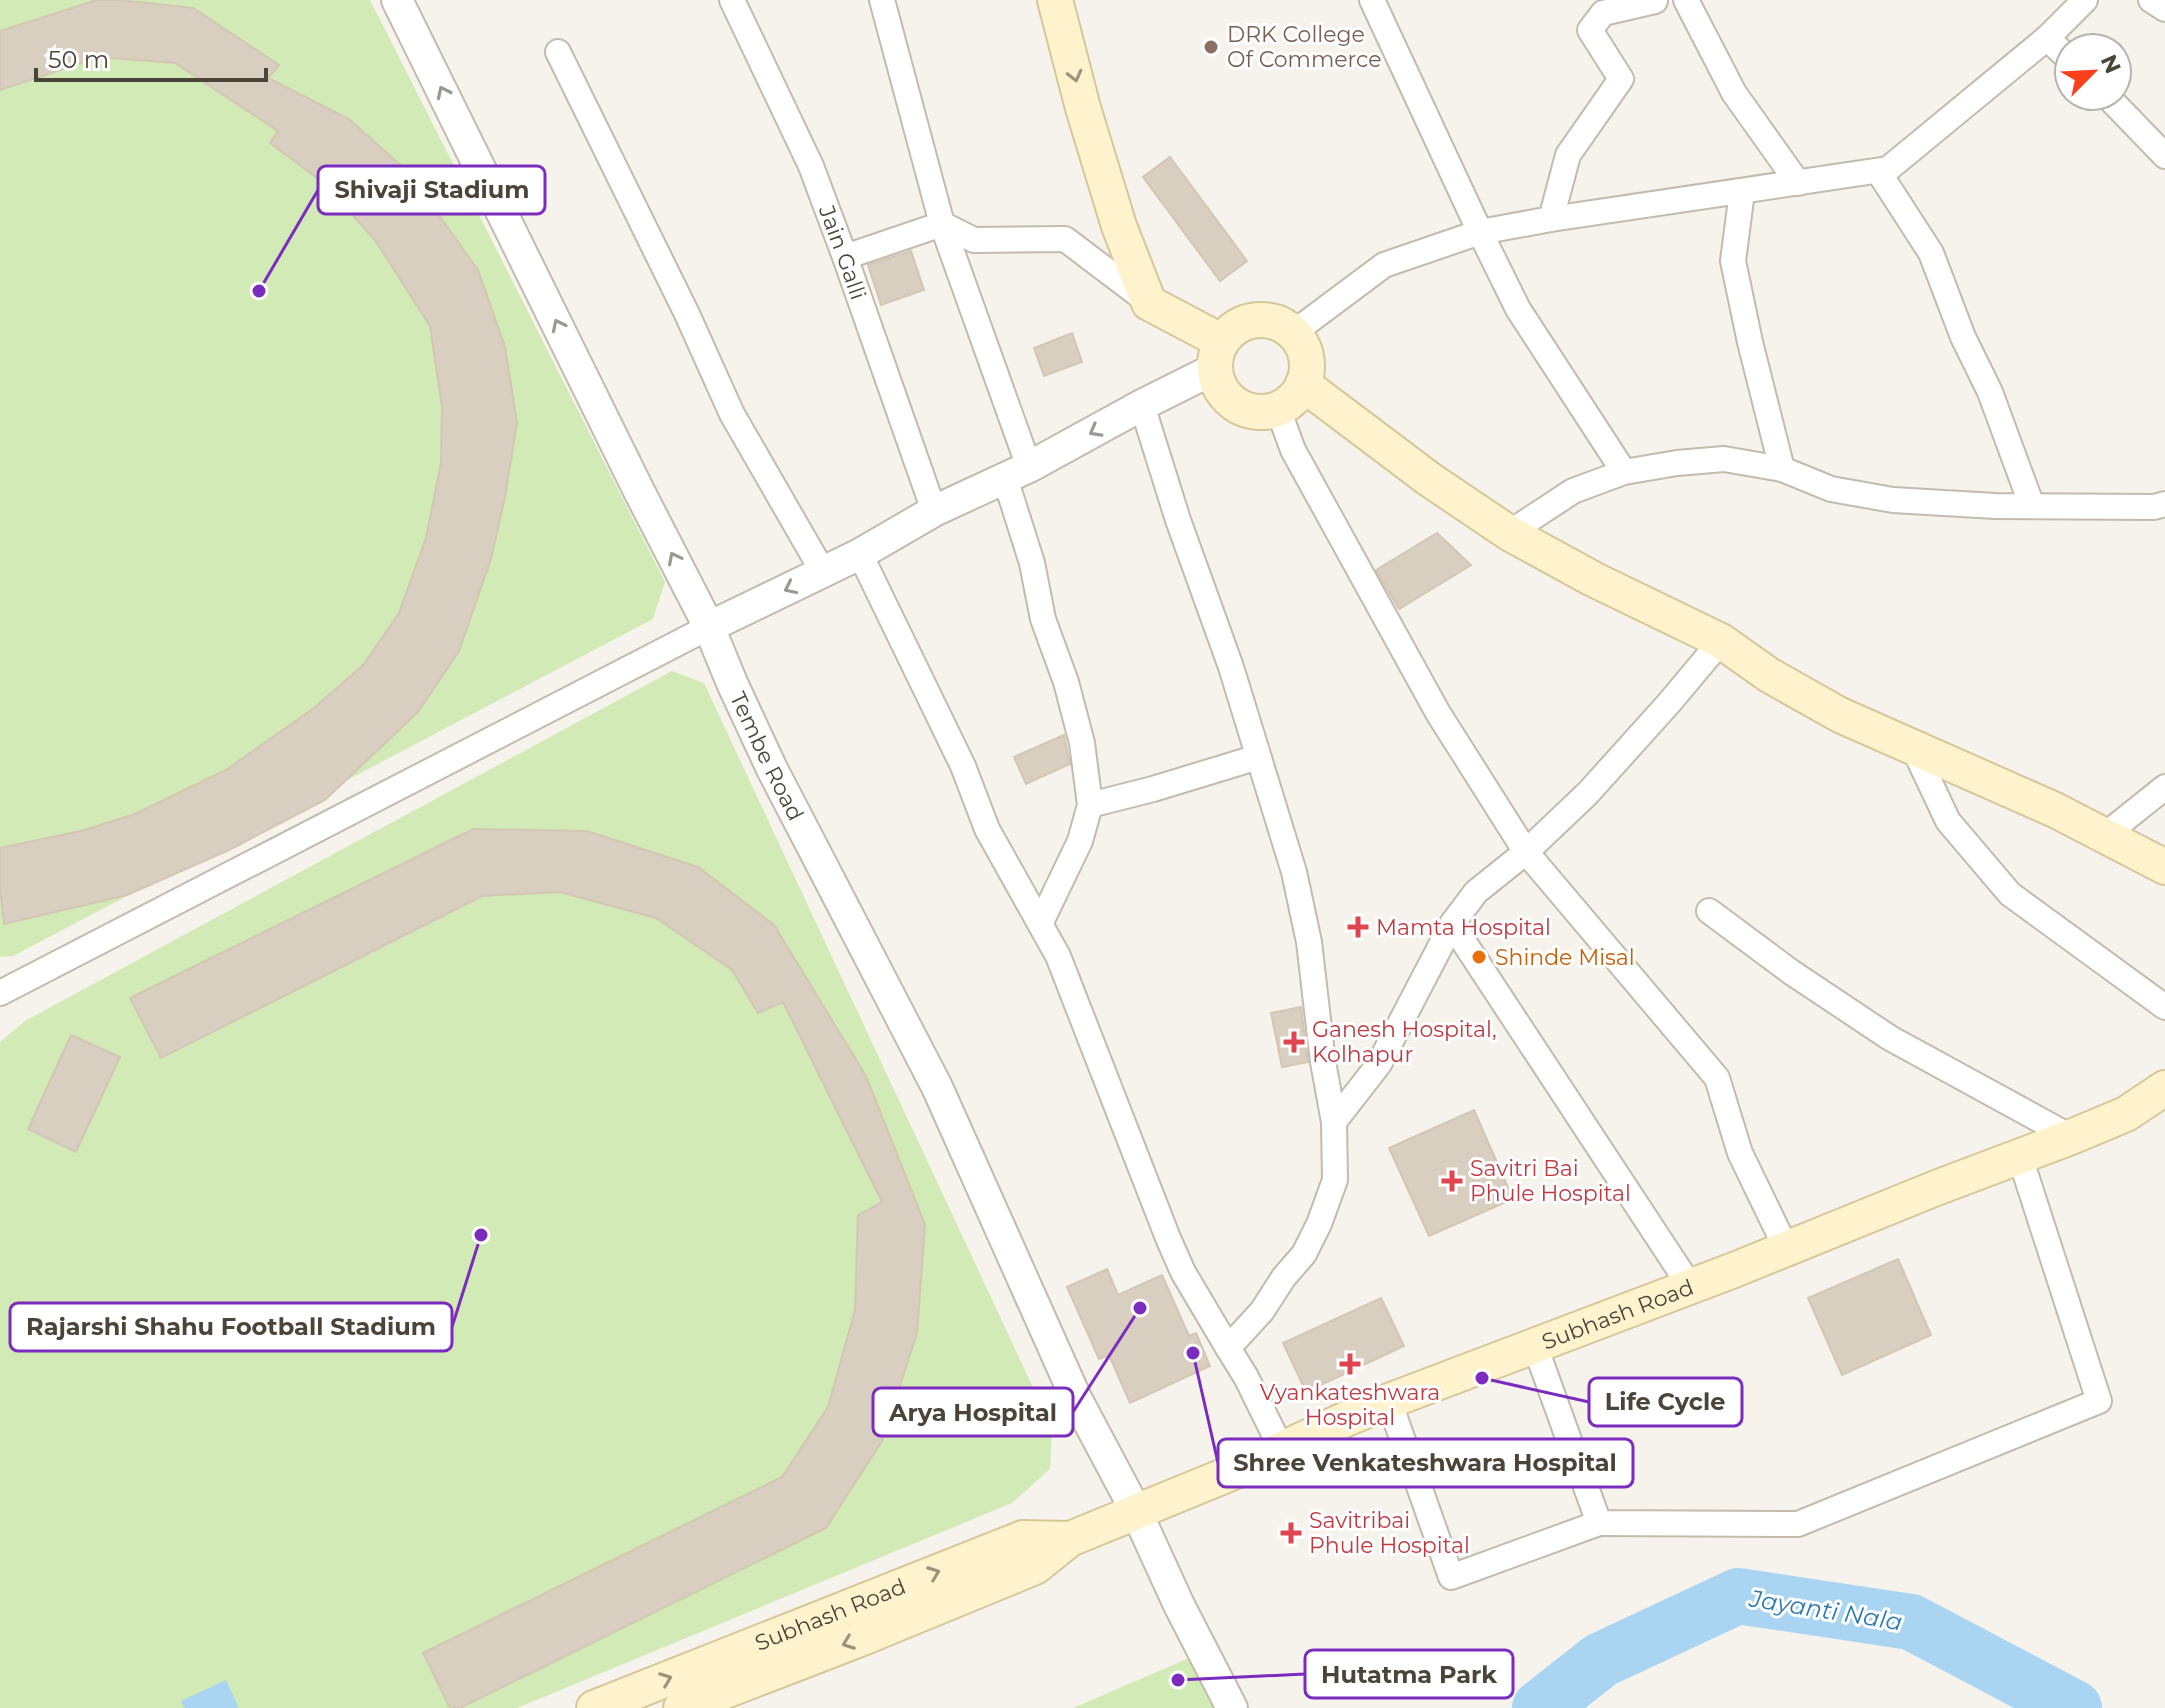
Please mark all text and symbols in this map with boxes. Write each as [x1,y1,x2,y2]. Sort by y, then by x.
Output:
place label: DRK College Of Commerce [1227,21,1382,73]
scale bar [36,32,266,82]
north arrow [2053,32,2133,112]
marker: DRK College Of Commerce [1202,38,1220,56]
text: 50 m [48,45,109,74]
text: N [2095,50,2127,78]
one-way arrow [1065,68,1082,82]
one-way arrow [437,85,453,100]
callout: Shivaji Stadium [318,166,545,214]
text: Shivaji Stadium [335,175,529,204]
street label: Jain Galli [813,201,872,303]
one-way arrow [552,318,568,333]
one-way arrow [1090,421,1104,437]
one-way arrow [668,551,683,566]
one-way arrow [783,578,798,594]
street label: Tembe Road [725,688,810,825]
place label: Mamta Hospital [1376,914,1551,941]
marker: Mamta Hospital [1347,916,1369,938]
place label: Shinde Misal [1495,944,1635,971]
marker: Shinde Misal [1470,948,1488,966]
place label: Ganesh Hospital, Kolhapur [1312,1016,1497,1068]
marker: Ganesh Hospital, Kolhapur [1283,1031,1305,1053]
place label: Savitri Bai Phule Hospital [1470,1155,1631,1207]
marker: Savitri Bai Phule Hospital [1441,1170,1463,1192]
street label: Subhash Road [1538,1273,1697,1355]
callout: Rajarshi Shahu Football Stadium [10,1303,452,1351]
text: Rajarshi Shahu Football Stadium [26,1312,436,1341]
marker: Vyankateshwara Hospital [1339,1353,1361,1375]
callout: Life Cycle [1589,1378,1742,1426]
place label: Vyankateshwara Hospital [1260,1379,1440,1431]
text: Life Cycle [1605,1387,1725,1416]
callout: Arya Hospital [873,1388,1073,1436]
text: Arya Hospital [888,1398,1057,1427]
callout: Shree Venkateshwara Hospital [1218,1439,1633,1487]
text: Shree Venkateshwara Hospital [1233,1448,1617,1477]
place label: Savitribai Phule Hospital [1309,1507,1470,1559]
marker: Savitribai Phule Hospital [1280,1522,1302,1544]
one-way arrow [926,1566,940,1583]
street label: Subhash Road [751,1572,910,1656]
water label: Jayanti Nala [1747,1583,1904,1636]
one-way arrow [842,1633,856,1650]
callout: Hutatma Park [1305,1650,1513,1698]
text: Hutatma Park [1321,1660,1497,1689]
one-way arrow [658,1672,672,1689]

